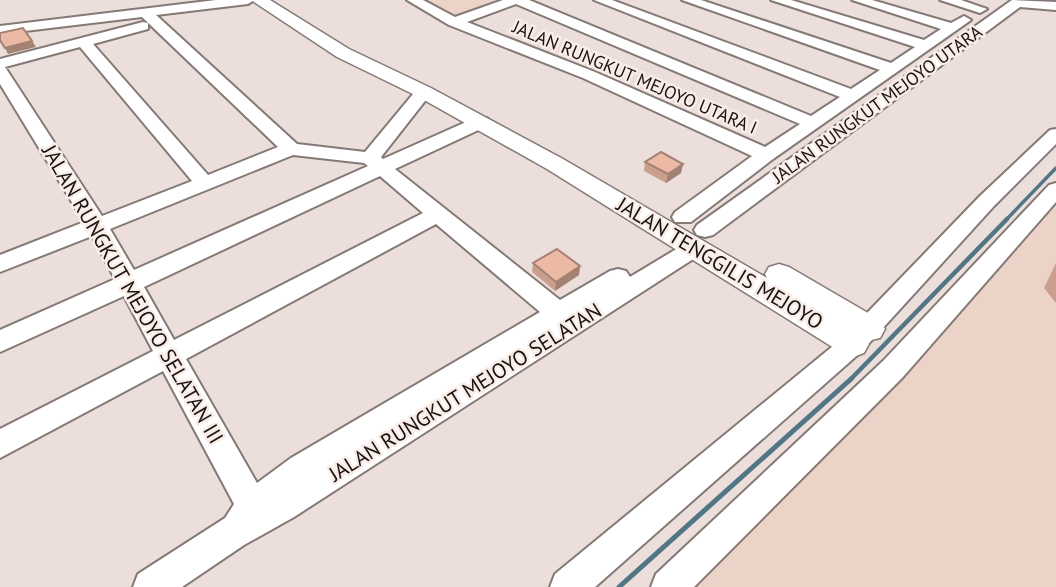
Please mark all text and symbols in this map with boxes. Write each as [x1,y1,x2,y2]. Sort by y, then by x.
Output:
street label: JALAN RUNGKUT MEJOYO UTARA I [508,15,761,139]
street label: JALAN RUNGKUT MEJOYO UTARA [767,20,987,189]
street label: JALAN RUNGKUT MEJOYO SELATAN III [36,139,230,448]
street label: JALAN TENGGILIS MEJOYO [611,190,828,335]
street label: JALAN RUNGKUT MEJOYO SELATAN [323,297,606,488]

